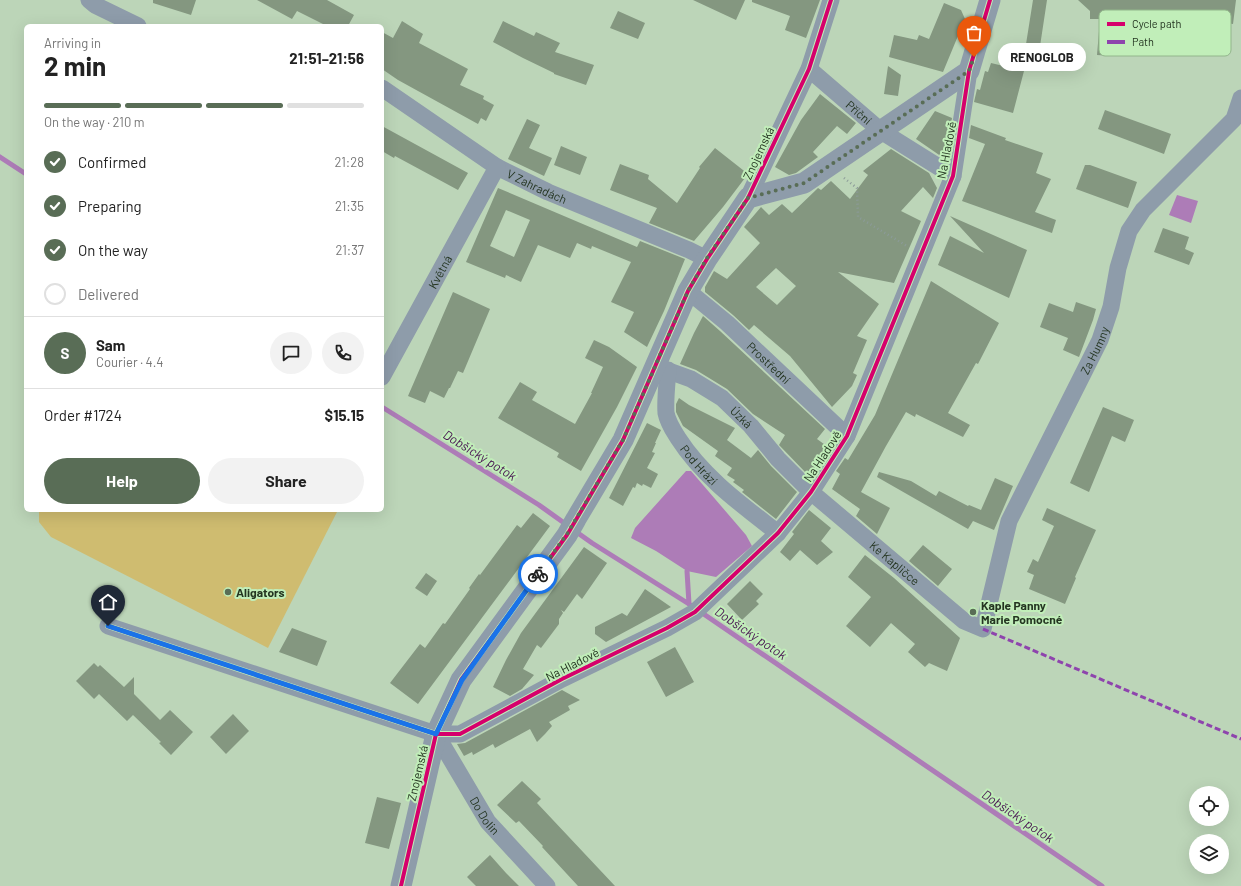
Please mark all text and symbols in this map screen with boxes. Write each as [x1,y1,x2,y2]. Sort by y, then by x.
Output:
legend [1099,10,1231,56]
pin [957,16,991,57]
text: Cycle path [1132,17,1182,30]
icon: bag [963,22,985,44]
text: Arriving in [44,35,101,51]
text: Path [1132,35,1154,48]
callout: RENOGLOB [998,43,1086,71]
text: 21:51–21:56 [289,49,364,67]
text: RENOGLOB [1010,49,1074,65]
text: 2 min [44,50,106,81]
street label: Příční [843,97,875,127]
text: On the way · 210 m [44,114,145,130]
street label: Na Hladově [934,120,958,180]
street label: Znojemská [740,124,776,182]
icon: check [44,151,66,173]
text: Confirmed [78,153,146,171]
text: 21:28 [335,154,364,170]
street label: V Zahradách [505,166,569,206]
icon: check [44,195,66,217]
text: Preparing [78,197,142,215]
text: 21:35 [335,198,364,214]
icon: check [44,239,66,261]
text: On the way [78,241,148,259]
text: 21:37 [335,242,364,258]
street label: Květná [425,253,454,291]
text: Delivered [78,285,139,303]
street label: Za Humny [1077,324,1111,376]
button: chat [270,332,312,374]
button: phone [322,332,364,374]
text: Sam [96,336,125,354]
street label: Prostřední [744,339,794,387]
text: S [61,344,69,362]
text: Courier · 4.4 [96,354,164,370]
street label: Úzká [728,403,756,431]
text: Order #1724 [44,406,122,424]
text: $15.15 [325,406,364,424]
water label: Dobšický potok [440,426,520,484]
street label: Na Hladově [800,428,844,484]
street label: Pod Hrází [678,442,721,488]
button: Help [44,458,200,504]
button: Share [208,458,364,504]
street label: Ke Kapličce [867,538,923,588]
courier [518,554,558,594]
icon: bike [527,563,549,585]
pin [91,585,125,626]
place label: Aligators [236,585,285,599]
marker: Aligators [223,587,233,597]
icon: home [97,591,119,613]
place label: Kaple Panny Marie Pomocné [981,598,1063,626]
water label: Dobšický potok [712,603,791,663]
marker: Kaple Panny Marie Pomocné [968,607,978,617]
street label: Na Hladově [543,645,601,683]
street label: Znojemská [404,744,430,802]
water label: Dobšický potok [979,786,1058,846]
map controls [1189,786,1229,874]
button: locate [1189,786,1229,826]
street label: Do Dolin [467,794,503,837]
button: layers [1189,834,1229,874]

